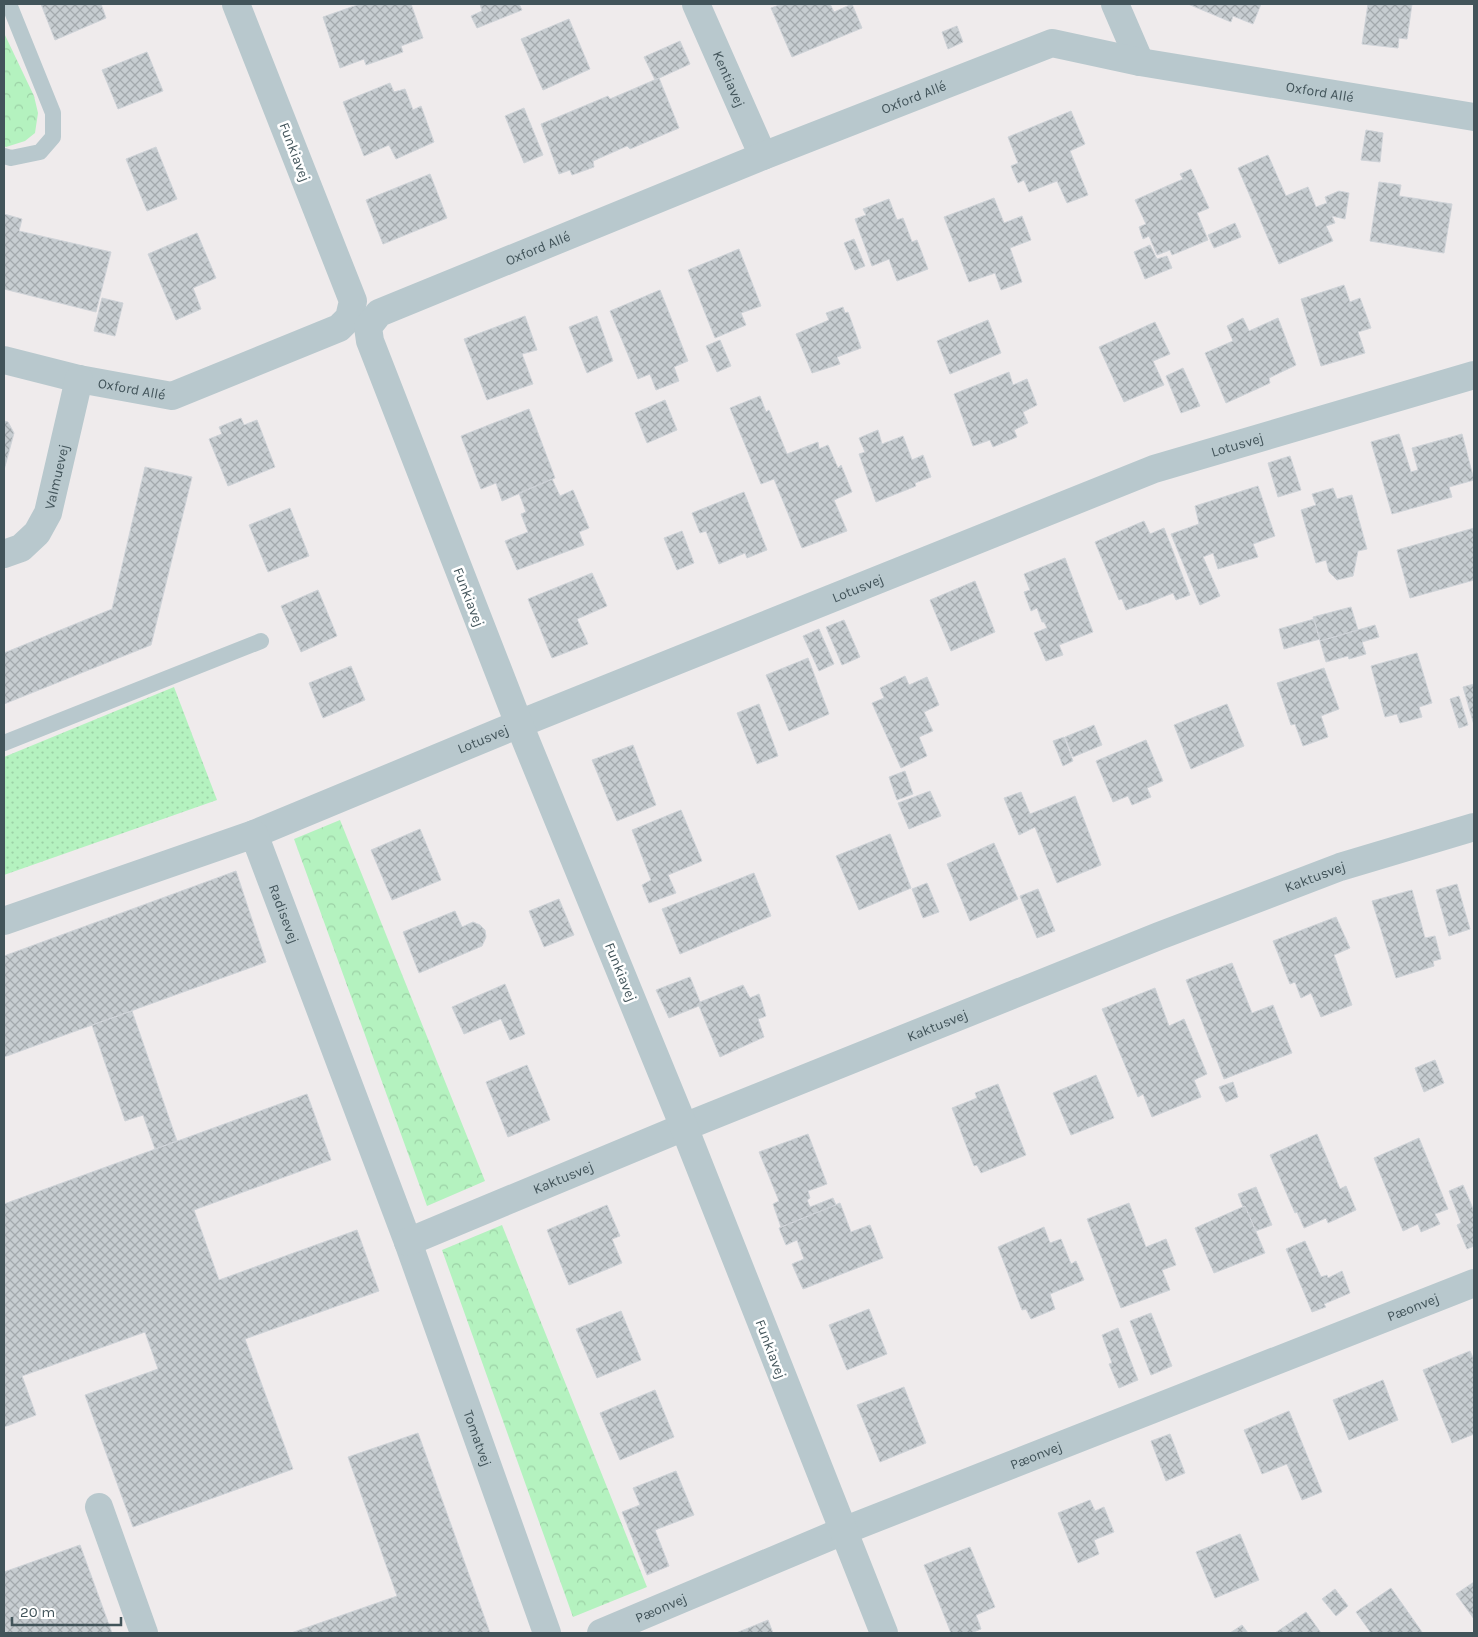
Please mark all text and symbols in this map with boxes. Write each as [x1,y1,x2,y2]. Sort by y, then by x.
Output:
street label: Kentiavej [709,48,748,110]
street label: Oxford Allé [879,77,949,118]
street label: Oxford Allé [1285,78,1355,106]
street label: Funkiavej [275,120,314,184]
street label: Oxford Allé [503,228,573,269]
street label: Oxford Allé [96,375,167,404]
street label: Lotusvej [1209,429,1266,461]
street label: Valmuevej [41,443,73,511]
street label: Funkiavej [449,565,488,629]
street label: Lotusvej [830,570,886,606]
street label: Lotusvej [455,721,511,758]
street label: Kaktusvej [1282,858,1348,896]
street label: Radisevej [265,882,303,946]
street label: Funkiavej [601,940,640,1004]
street label: Kaktusvej [905,1006,970,1045]
street label: Kaktusvej [531,1158,596,1198]
street label: Pæonvej [1385,1290,1442,1325]
street label: Funkiavej [751,1317,790,1381]
street label: Tomatvej [459,1408,495,1469]
street label: Pæonvej [1008,1438,1065,1473]
street label: Pæonvej [633,1590,689,1627]
scale bar [12,1594,121,1626]
text: 20 m [20,1603,55,1621]

